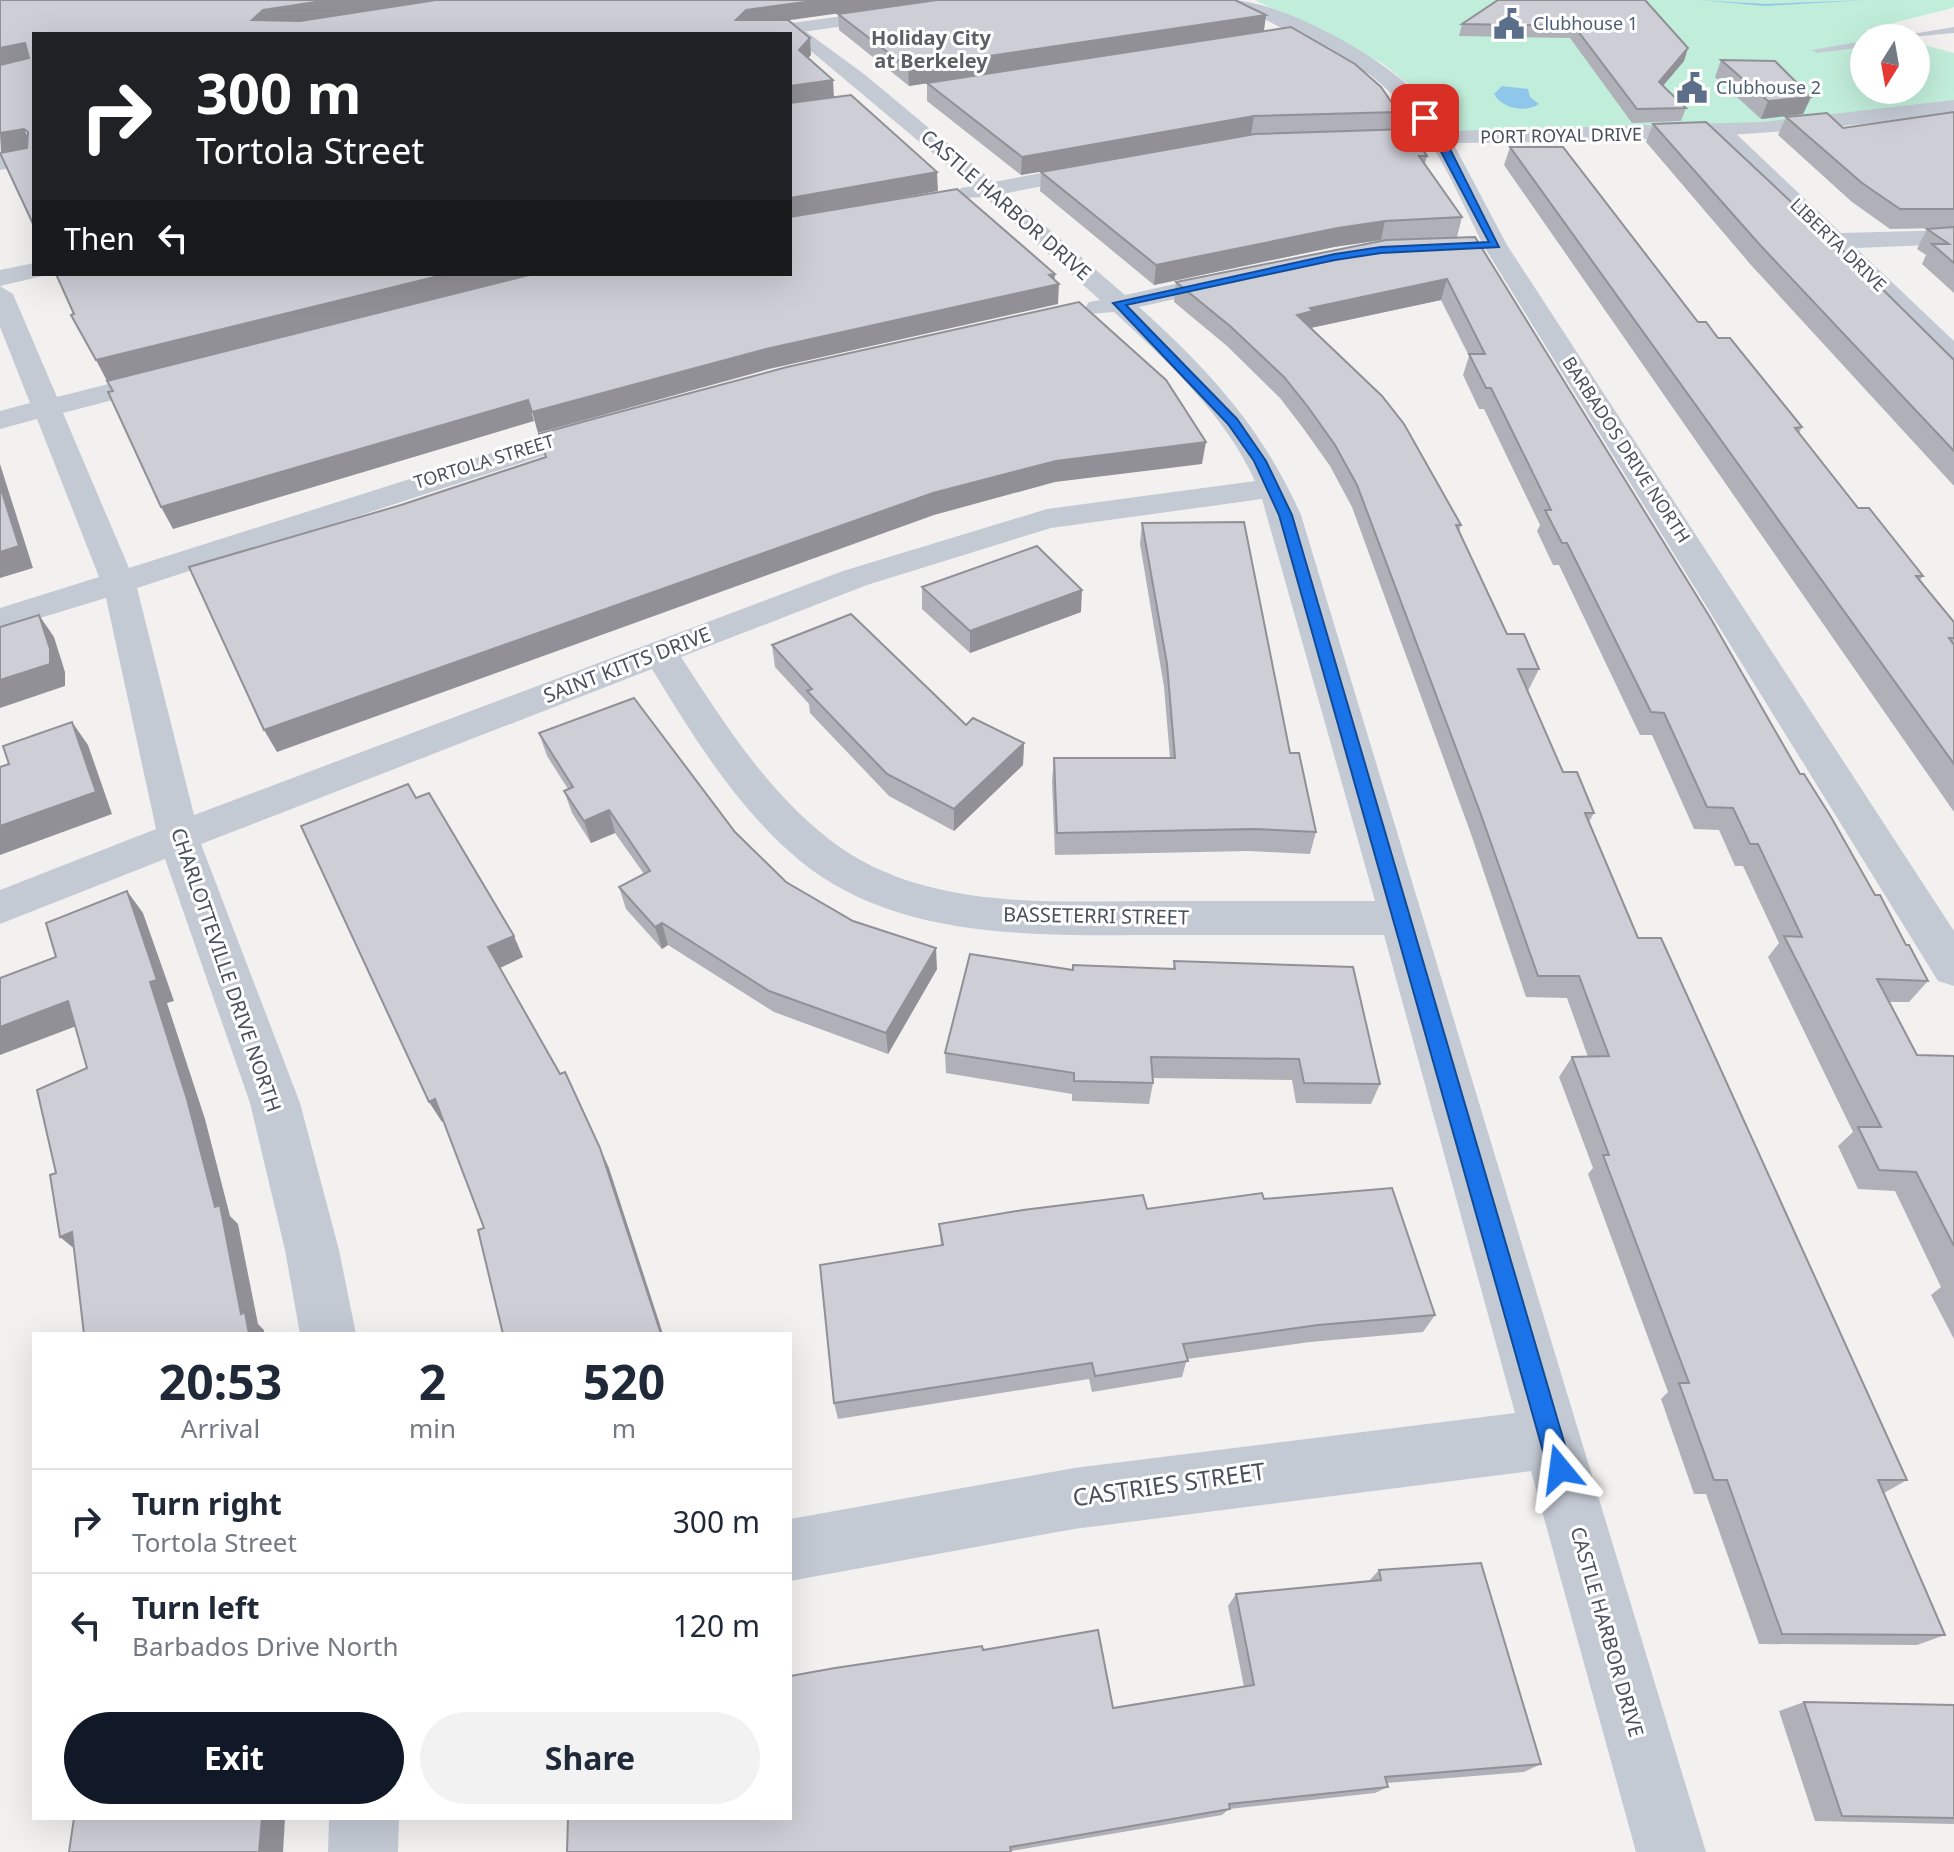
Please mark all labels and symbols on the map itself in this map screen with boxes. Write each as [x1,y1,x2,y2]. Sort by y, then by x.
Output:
public building icon: Clubhouse 1 [1492,7,1526,41]
place label: Clubhouse 1 [1533,11,1638,35]
district label: Holiday City at Berkeley [871,24,992,74]
north arrow [1850,24,1930,104]
public building icon: Clubhouse 2 [1675,71,1709,105]
place label: Clubhouse 2 [1716,75,1821,99]
pin [1391,84,1459,152]
street label: PORT ROYAL DRIVE [1480,122,1642,148]
street label: CASTLE HARBOR DRIVE [915,123,1097,286]
street label: LIBERTA DRIVE [1786,192,1892,296]
street label: BARBADOS DRIVE NORTH [1558,352,1696,547]
street label: TORTOLA STREET [411,428,557,494]
street label: SAINT KITTS DRIVE [539,620,714,709]
street label: CHARLOTTEVILLE DRIVE NORTH [165,824,288,1116]
street label: BASSETERRI STREET [1003,900,1189,931]
position arrow [1518,1427,1602,1511]
street label: CASTRIES STREET [1070,1454,1268,1513]
street label: CASTLE HARBOR DRIVE [1565,1524,1650,1740]

